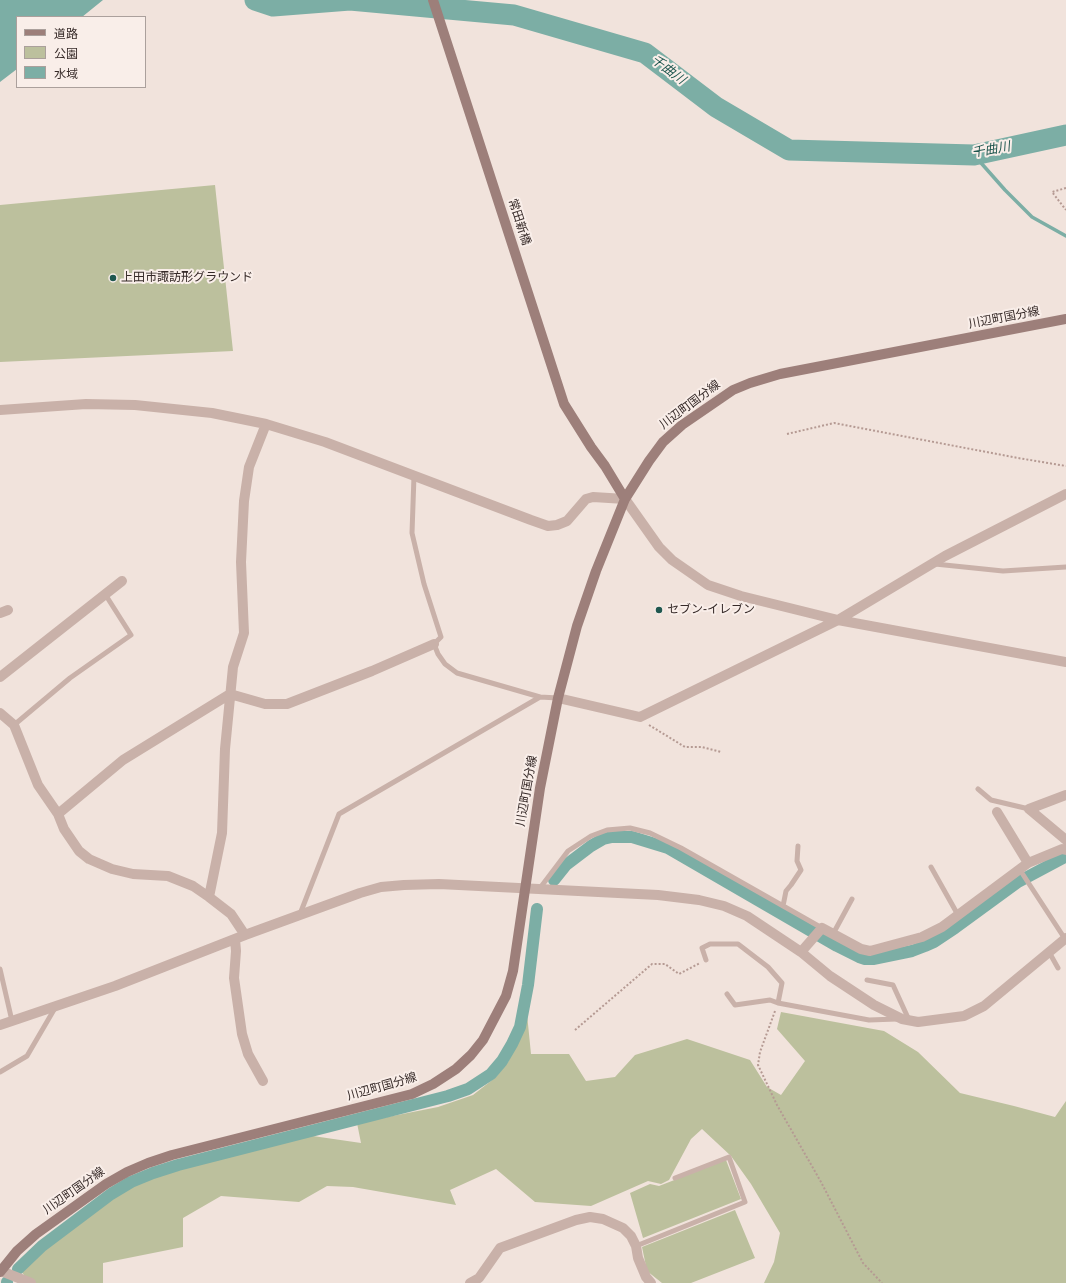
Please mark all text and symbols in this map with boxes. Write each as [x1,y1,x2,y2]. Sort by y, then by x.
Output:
legend [16,16,146,88]
text: 道路 [54,27,78,41]
text: 公園 [54,47,78,61]
water label: 千曲川 [648,52,688,88]
text: 水域 [54,67,78,81]
water label: 千曲川 [970,139,1012,161]
street label: 常田新橋 [505,197,533,247]
place label: 上田市諏訪形グラウンド [121,271,253,285]
marker: 上田市諏訪形グラウンド [108,273,118,283]
street label: 川辺町国分線 [967,304,1041,332]
street label: 川辺町国分線 [657,378,723,432]
place label: セブン-イレブン [667,603,755,617]
marker: セブン-イレブン [654,605,664,615]
street label: 川辺町国分線 [514,754,540,828]
street label: 川辺町国分線 [345,1070,419,1104]
street label: 川辺町国分線 [40,1164,108,1218]

